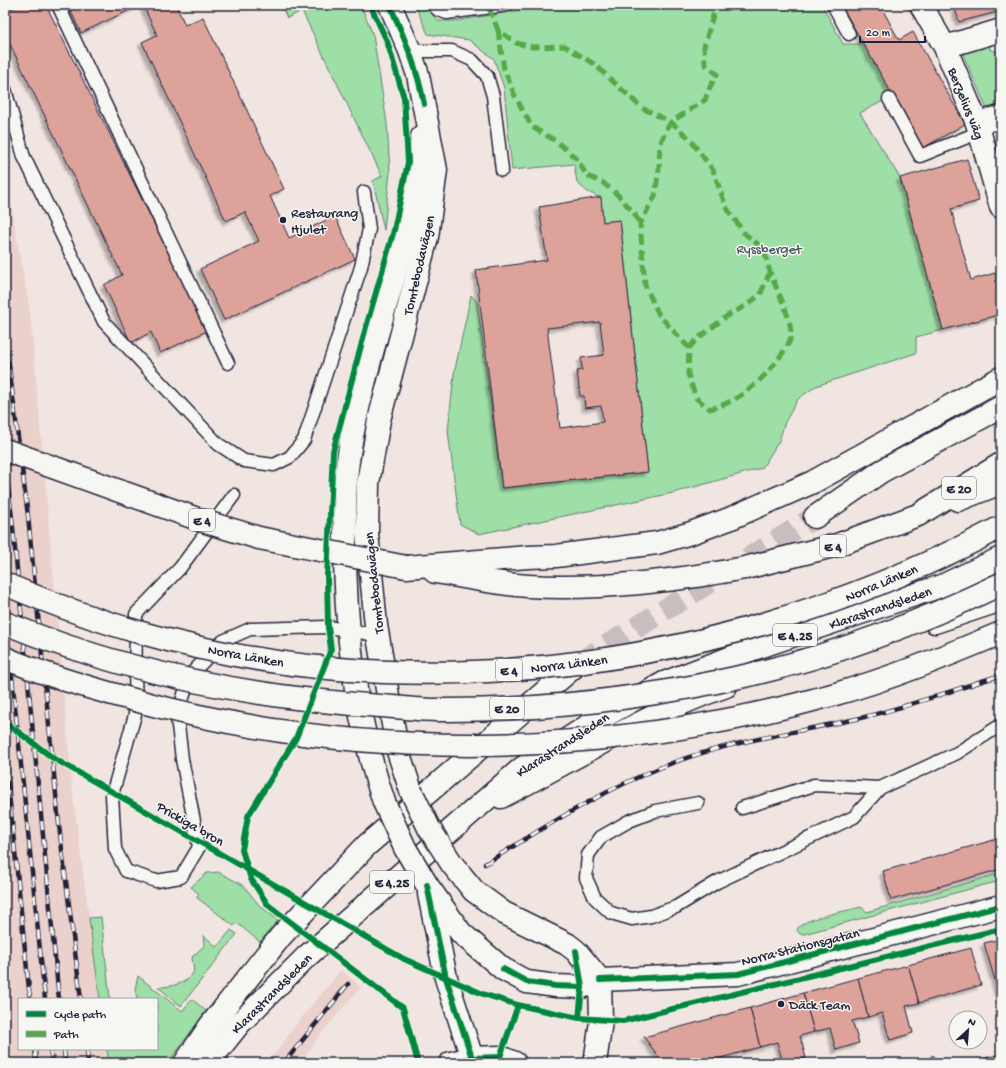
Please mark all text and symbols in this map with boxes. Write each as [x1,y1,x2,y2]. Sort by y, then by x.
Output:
scale bar [860,18,925,44]
text: 20 m [866,27,891,41]
street label: Berzelius väg [942,65,987,142]
place label: Restaurang Hjulet [291,206,358,239]
street label: Tomtebodavägen [400,214,440,318]
marker: Restaurang Hjulet [278,215,288,225]
park label: Ryssberget [736,242,803,259]
road number: E 20 [942,477,976,499]
road number: E 4 [189,509,215,531]
street label: Tomtebodavägen [362,531,389,635]
road number: E 4 [820,535,846,557]
street label: Norra Länken [843,561,921,607]
street label: Klarastrandsleden [827,584,935,635]
road number: E 4.25 [773,624,817,646]
street label: Norra Länken [206,642,285,673]
street label: Norra Länken [530,652,609,679]
road number: E 4 [496,659,522,681]
road number: E 20 [490,697,524,719]
street label: Klarastrandsleden [514,710,613,782]
street label: Prickiga bron [152,799,227,851]
road number: E 4.25 [370,871,414,893]
street label: Norra Stationsgatan [740,925,862,971]
street label: Klarastrandsleden [229,951,317,1039]
legend [18,998,158,1050]
place label: Däck Team [788,998,851,1015]
marker: Däck Team [776,999,786,1009]
text: Cycle path [54,1009,107,1023]
north arrow [948,1010,988,1050]
text: N [966,1016,977,1030]
text: Path [53,1029,79,1043]

